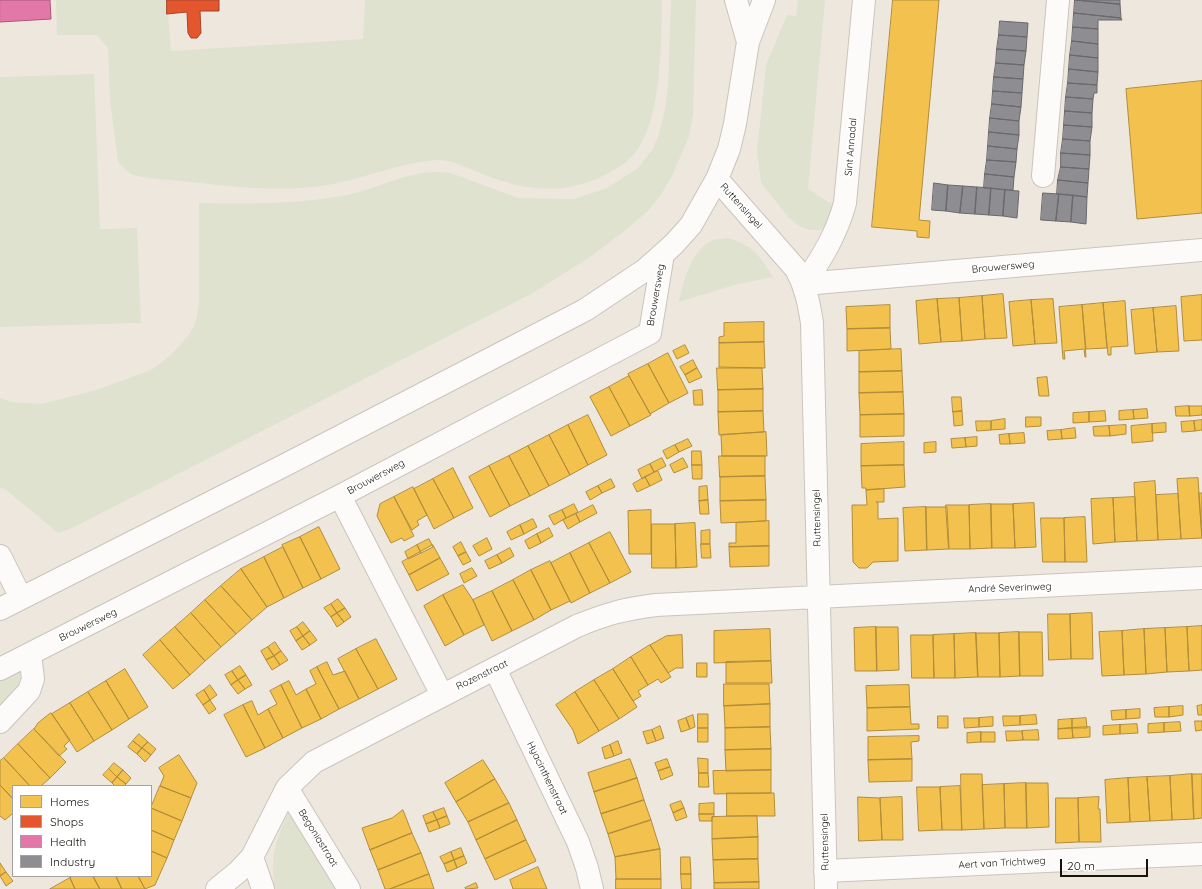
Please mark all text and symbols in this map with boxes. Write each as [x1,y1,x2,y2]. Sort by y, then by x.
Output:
street label: Sint Annadal [842,118,860,176]
street label: Ruttensingel [717,181,765,231]
street label: Brouwersweg [971,258,1035,276]
street label: Brouwersweg [645,263,667,327]
street label: Brouwersweg [345,457,407,497]
street label: Ruttensingel [811,489,823,547]
street label: André Severinweg [968,581,1052,595]
street label: Brouwersweg [57,606,119,644]
street label: Rozenstraat [454,657,510,693]
street label: Hyacinthenstraat [524,739,570,817]
legend [12,785,152,877]
text: Homes [50,794,89,809]
street label: Begoniastraat [296,807,340,869]
street label: Ruttensingel [819,813,831,871]
text: Shops [50,814,84,829]
text: Health [50,834,86,849]
scale bar [1062,851,1150,877]
text: Industry [50,854,95,869]
street label: Aert van Trichtweg [958,855,1046,871]
text: 20 m [1067,858,1095,873]

